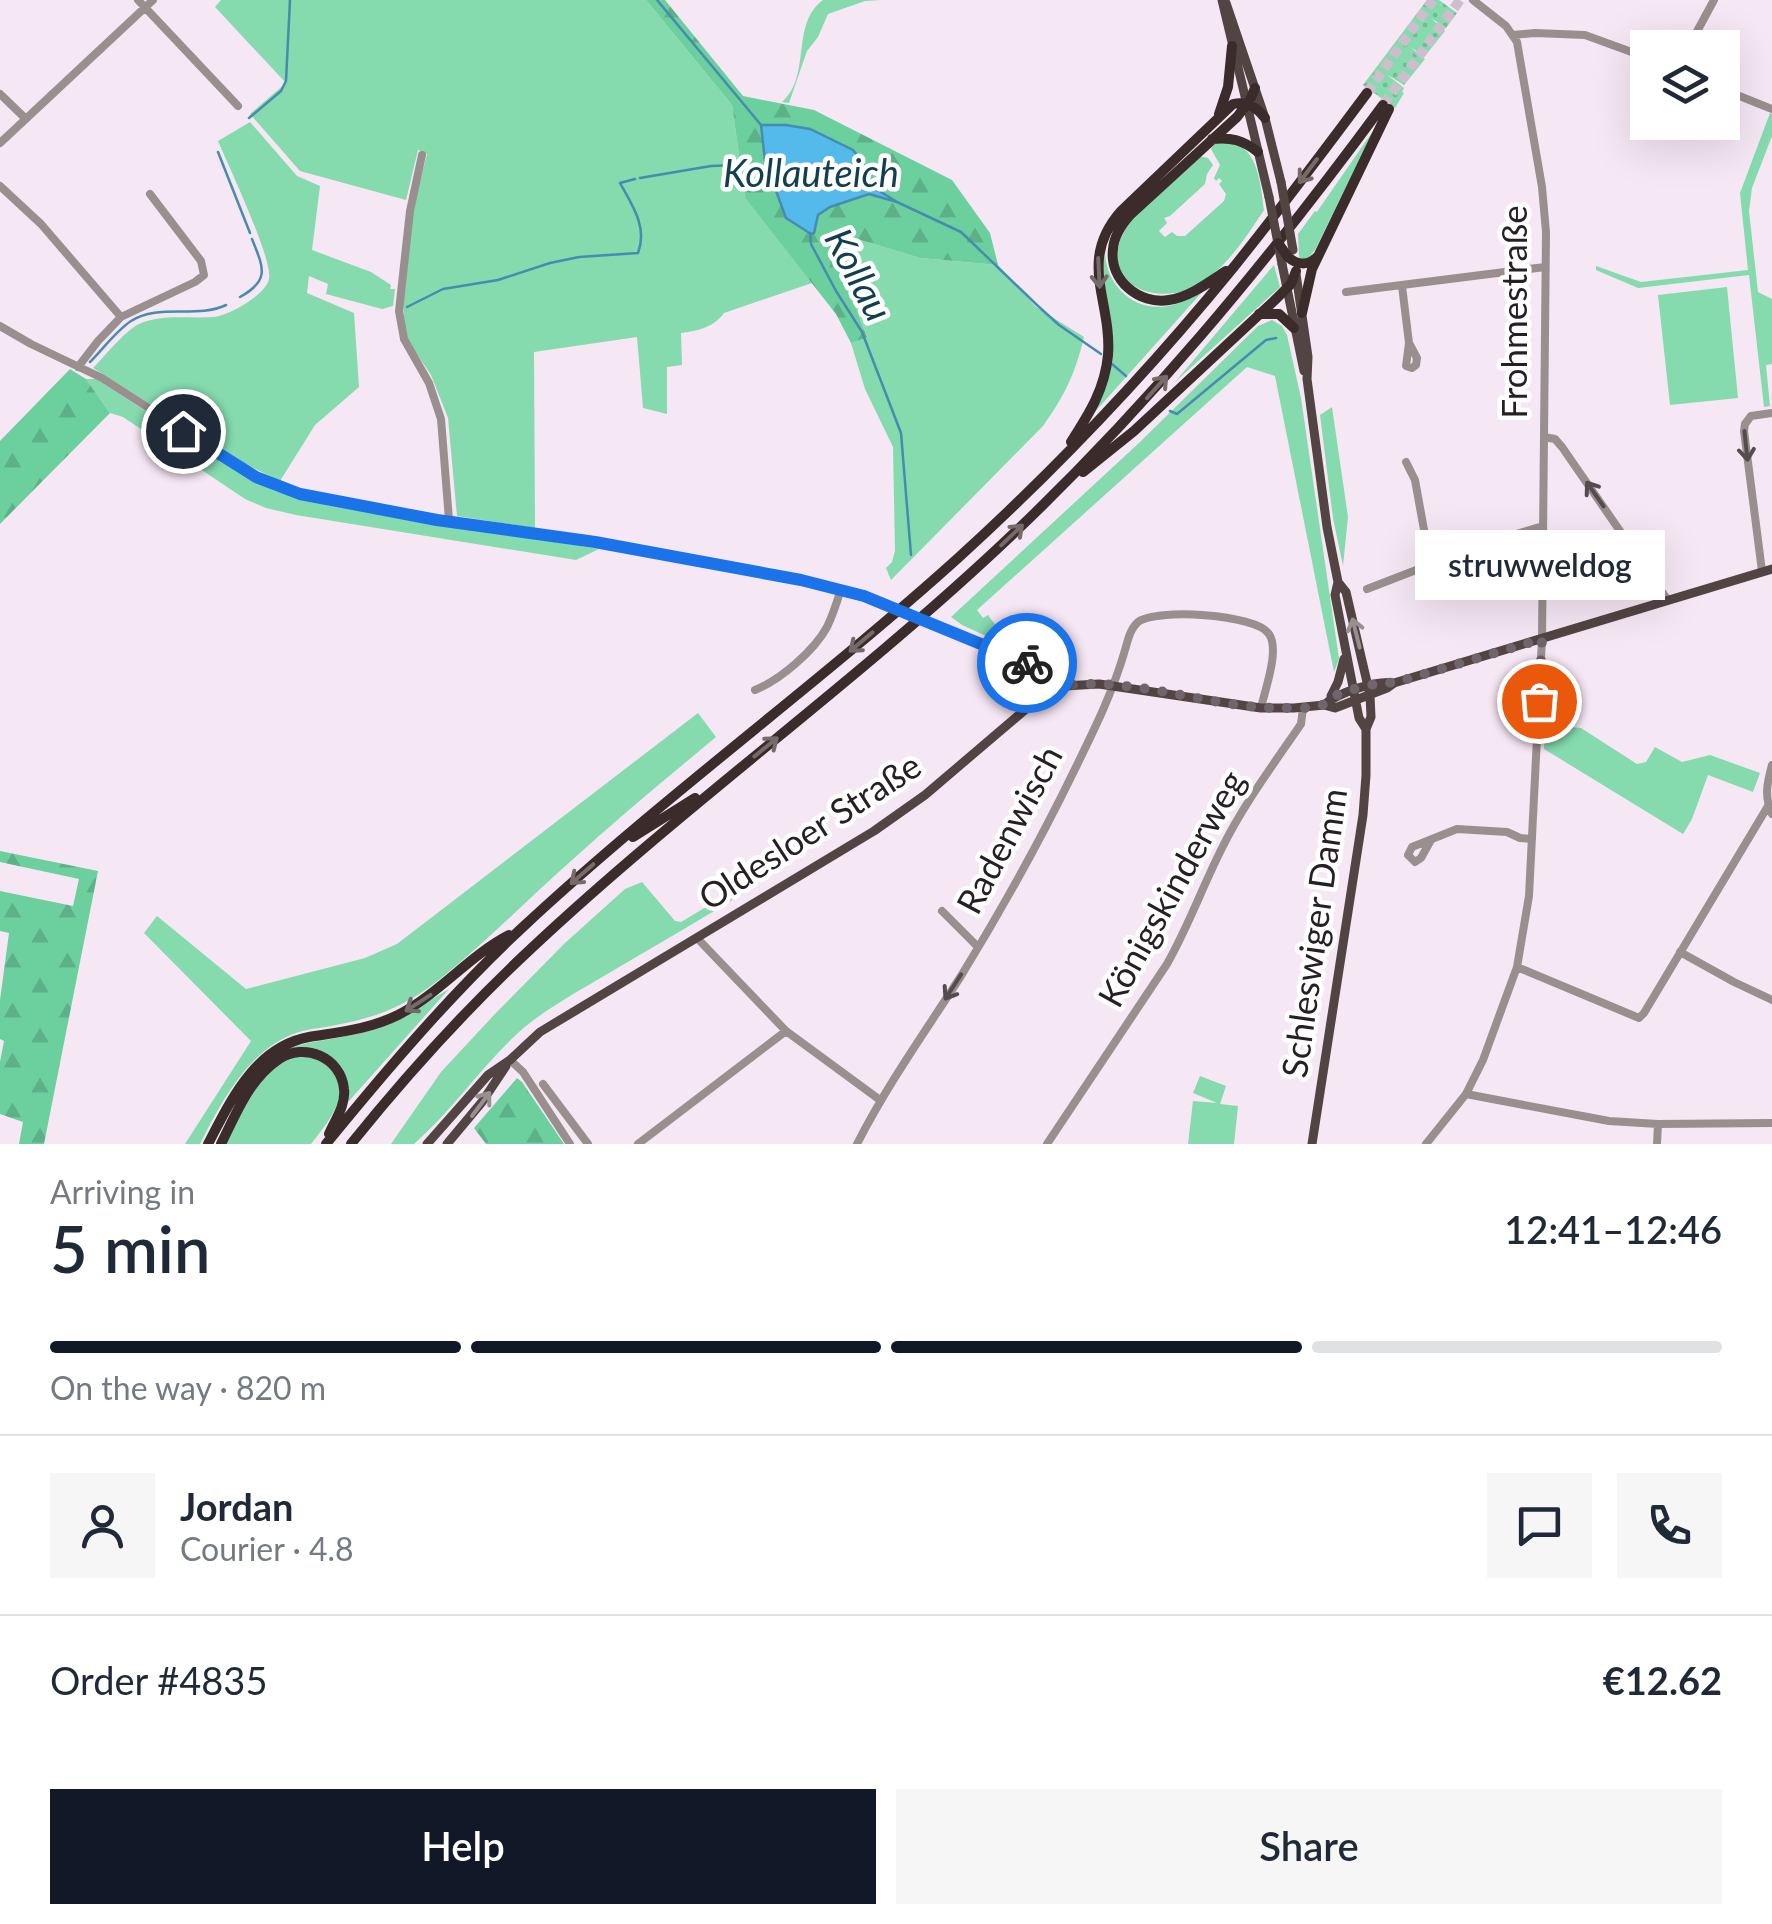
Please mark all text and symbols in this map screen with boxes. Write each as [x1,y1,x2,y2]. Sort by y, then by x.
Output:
map controls [1630,30,1740,140]
button: layers [1630,30,1740,140]
water label: Kollauteich [723,149,899,195]
one-way arrow [1297,157,1318,184]
street label: Frohmestraße [1492,205,1534,419]
water label: Kollau [816,220,903,328]
one-way arrow [1090,256,1109,289]
one-way arrow [1145,375,1168,400]
pin [141,389,226,474]
icon: home [156,404,211,459]
one-way arrow [1737,430,1756,462]
one-way arrow [1585,481,1606,508]
one-way arrow [999,524,1024,547]
callout: struwweldog [1414,531,1664,601]
text: struwweldog [1448,545,1632,584]
courier [977,613,1077,713]
one-way arrow [1346,618,1365,649]
one-way arrow [849,630,875,652]
icon: bike [1000,636,1055,691]
pin [1497,659,1582,744]
icon: bag [1512,674,1567,729]
one-way arrow [752,736,778,758]
street label: Radenwisch [947,738,1070,920]
street label: Oldesloer Straße [690,743,928,918]
street label: Königskinderweg [1088,763,1252,1013]
street label: Schleswiger Damm [1272,786,1354,1080]
one-way arrow [570,863,595,886]
one-way arrow [943,972,964,1000]
one-way arrow [404,993,432,1014]
one-way arrow [470,1091,491,1118]
text: Arriving in [50,1172,195,1211]
text: 12:41–12:46 [1504,1206,1722,1252]
text: 5 min [50,1209,210,1287]
text: On the way · 820 m [50,1368,326,1407]
button: person [50,1473,155,1578]
button: chat [1487,1473,1592,1578]
button: phone [1617,1473,1722,1578]
text: Jordan [180,1483,293,1529]
text: Courier · 4.8 [180,1529,354,1568]
text: Order #4835 [50,1657,267,1703]
text: €12.62 [1603,1657,1722,1703]
button: Help [50,1789,876,1904]
button: Share [896,1789,1722,1904]

